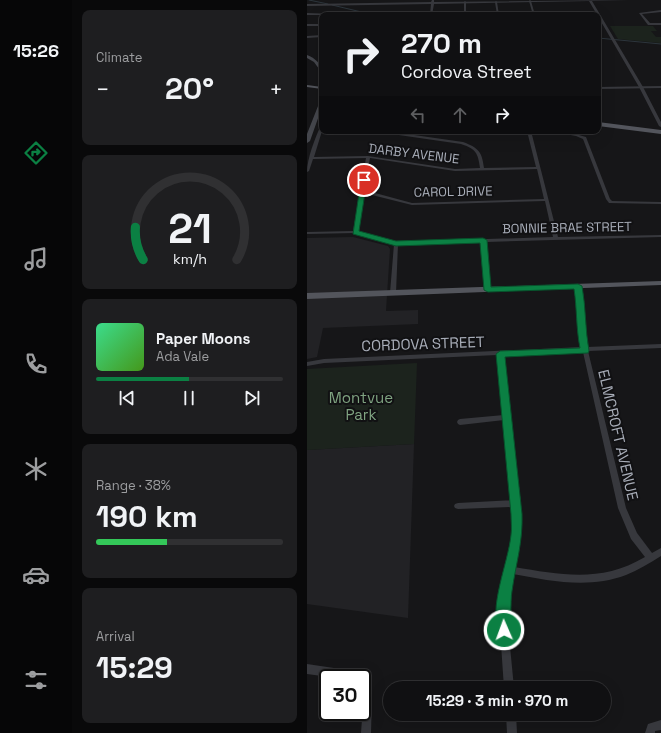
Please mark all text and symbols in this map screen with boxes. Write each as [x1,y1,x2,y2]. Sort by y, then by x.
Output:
text: 270 m [401,25,482,61]
icon: right [335,28,387,80]
text: 15:26 [13,39,59,62]
text: Climate [96,49,142,66]
text: Cordova Street [401,60,532,83]
text: 20° [165,69,214,108]
text: − [96,75,110,103]
text: + [269,75,283,103]
icon: left [407,104,429,126]
icon: ahead [449,104,471,126]
icon: right [491,104,513,126]
icon: directions [22,139,50,167]
street label: DARBY AVENUE [367,139,460,168]
pin [347,163,381,197]
icon: arrive [353,169,375,191]
street label: CAROL DRIVE [413,182,493,201]
text: 21 [168,202,211,255]
street label: BONNIE BRAE STREET [502,218,632,237]
icon: music [22,245,50,273]
text: km/h [172,249,207,267]
text: Paper Moons [156,329,250,348]
street label: CORDOVA STREET [361,332,485,355]
text: Ada Vale [156,348,209,365]
icon: phone [22,350,50,378]
street label: ELMCROFT AVENUE [594,368,643,502]
icon: previous [116,387,138,409]
icon: pause [178,387,200,409]
icon: next [241,387,263,409]
park label: Montvue Park [329,388,393,424]
icon: climate [22,455,50,483]
text: Range · 38% [96,477,171,494]
text: 190 km [96,497,198,536]
icon: car [22,561,50,589]
position arrow [483,609,525,651]
text: Arrival [96,628,135,645]
text: 15:29 [96,648,173,687]
icon: filters [22,666,50,694]
speed limit sign: 30 [319,669,371,721]
text: 15:29 · 3 min · 970 m [426,691,568,710]

